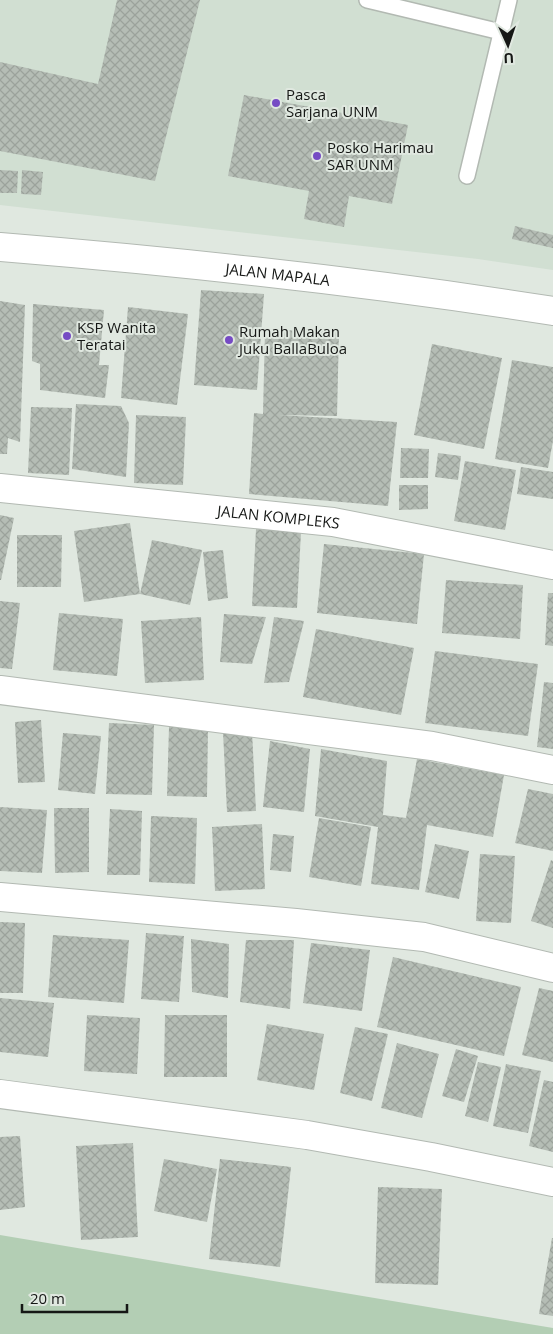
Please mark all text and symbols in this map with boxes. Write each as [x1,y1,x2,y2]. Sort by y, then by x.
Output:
north arrow [483,20,533,70]
text: U [503,49,514,68]
place label: Pasca Sarjana UNM [286,84,378,121]
marker: Pasca Sarjana UNM [270,97,282,109]
place label: Posko Harimau SAR UNM [327,137,434,174]
marker: Posko Harimau SAR UNM [311,150,323,162]
street label: JALAN MAPALA [222,258,332,290]
place label: KSP Wanita Teratai [77,317,156,354]
place label: Rumah Makan Juku BallaBuloa [237,321,347,358]
marker: KSP Wanita Teratai [61,330,73,342]
marker: Rumah Makan Juku BallaBuloa [223,334,235,346]
street label: JALAN KOMPLEKS [214,500,342,533]
scale bar [22,1282,128,1314]
text: 20 m [30,1288,65,1308]

